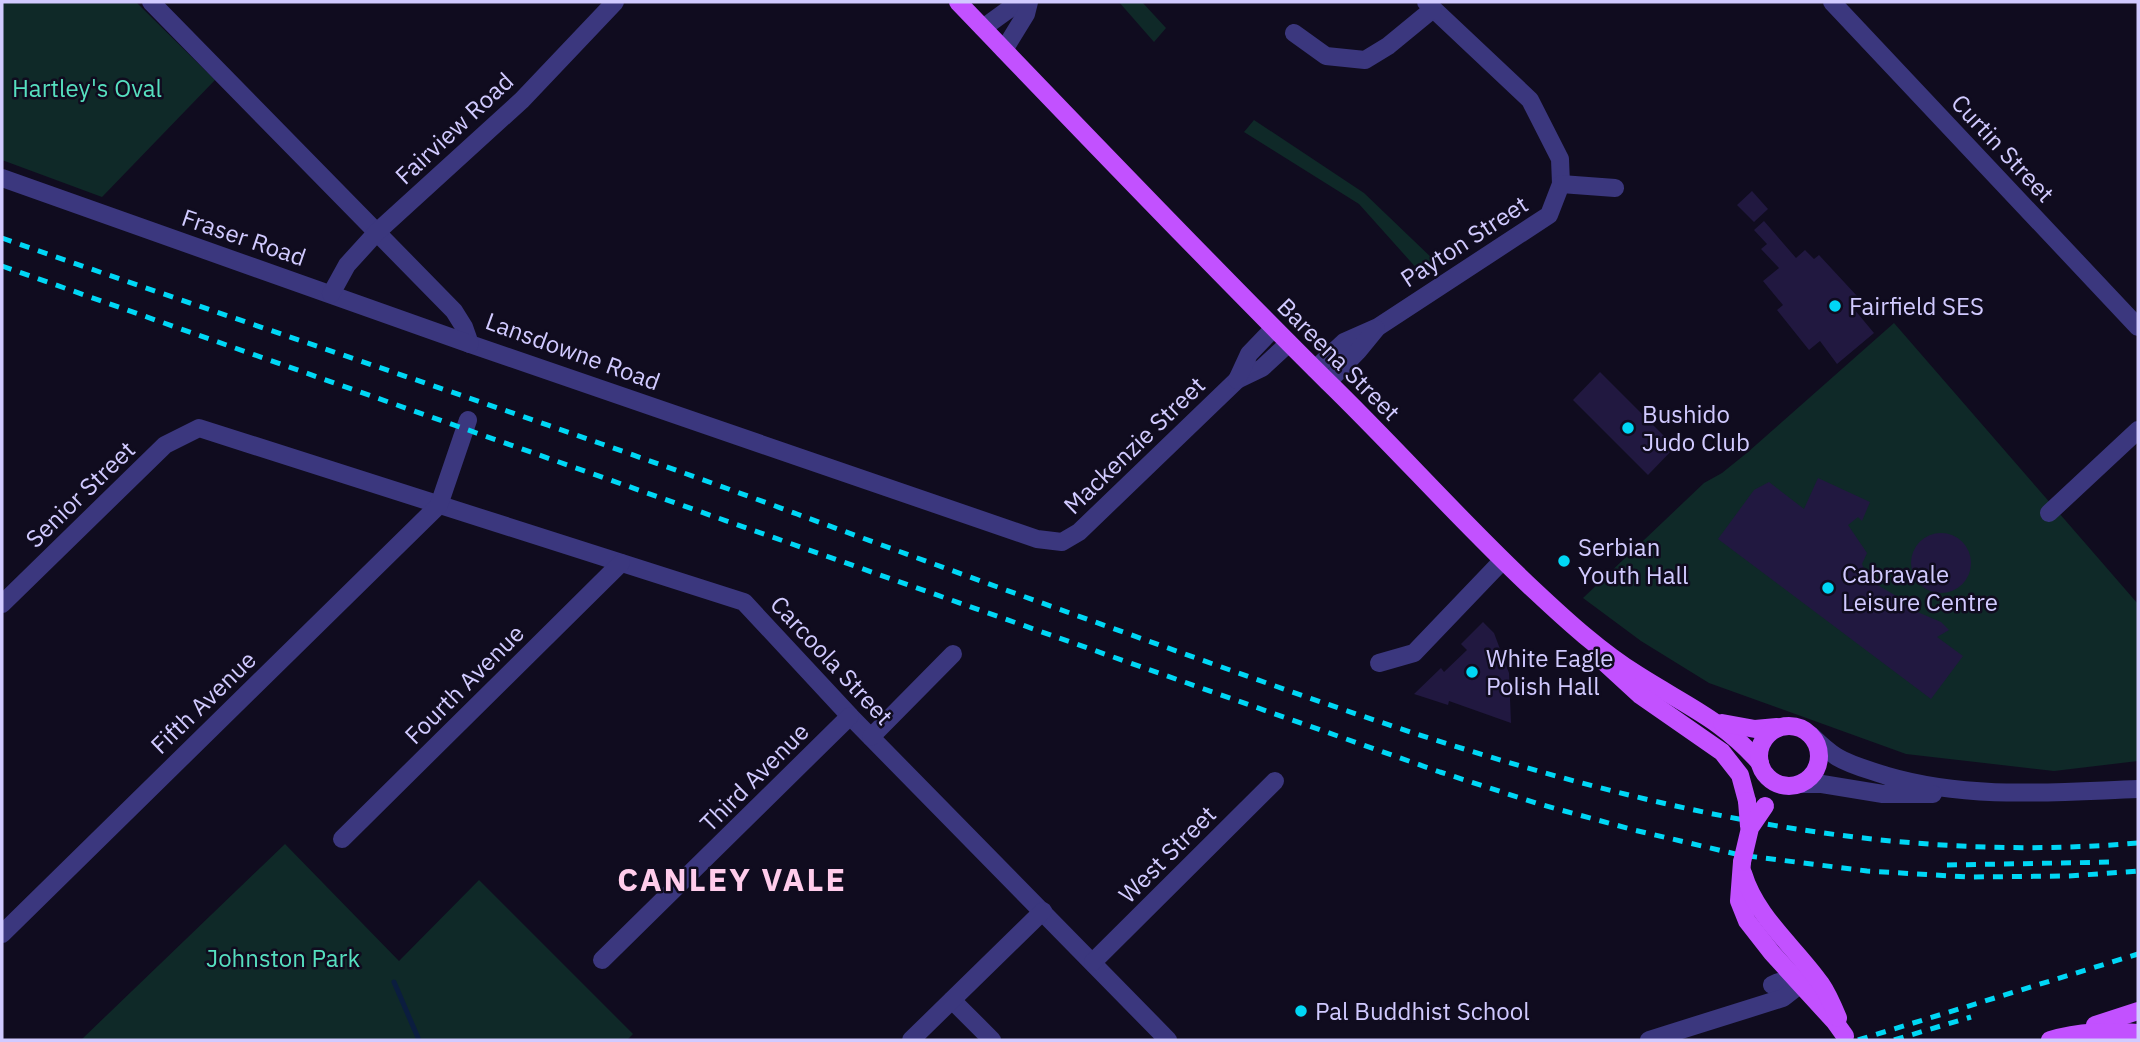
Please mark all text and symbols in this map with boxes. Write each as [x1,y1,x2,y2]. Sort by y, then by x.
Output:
street label: Fairview Road [388,65,520,191]
park label: Hartley's Oval [12,72,162,104]
street label: Curtin Street [1945,87,2061,209]
street label: Payton Street [1394,188,1534,294]
street label: Fraser Road [178,201,310,273]
place label: Fairfield SES [1849,290,1984,322]
street label: Bareena Street [1271,291,1407,427]
marker: Fairfield SES [1827,298,1843,314]
street label: Lansdowne Road [481,305,665,397]
street label: Mackenzie Street [1056,369,1212,521]
place label: Bushido Judo Club [1642,398,1750,458]
marker: Bushido Judo Club [1620,420,1636,436]
street label: Senior Street [18,434,142,554]
place label: Serbian Youth Hall [1578,531,1689,591]
marker: Serbian Youth Hall [1556,553,1572,569]
place label: Cabravale Leisure Centre [1842,558,1998,618]
marker: Cabravale Leisure Centre [1820,580,1836,596]
street label: Carcoola Street [764,588,900,732]
street label: Fourth Avenue [397,617,531,751]
place label: White Eagle Polish Hall [1486,642,1613,702]
street label: Fifth Avenue [143,644,263,760]
marker: White Eagle Polish Hall [1464,664,1480,680]
street label: Third Avenue [693,716,815,838]
street label: West Street [1111,798,1223,910]
district label: CANLEY VALE [617,858,847,900]
park label: Johnston Park [206,942,360,974]
place label: Pal Buddhist School [1315,995,1530,1027]
marker: Pal Buddhist School [1293,1003,1309,1019]

